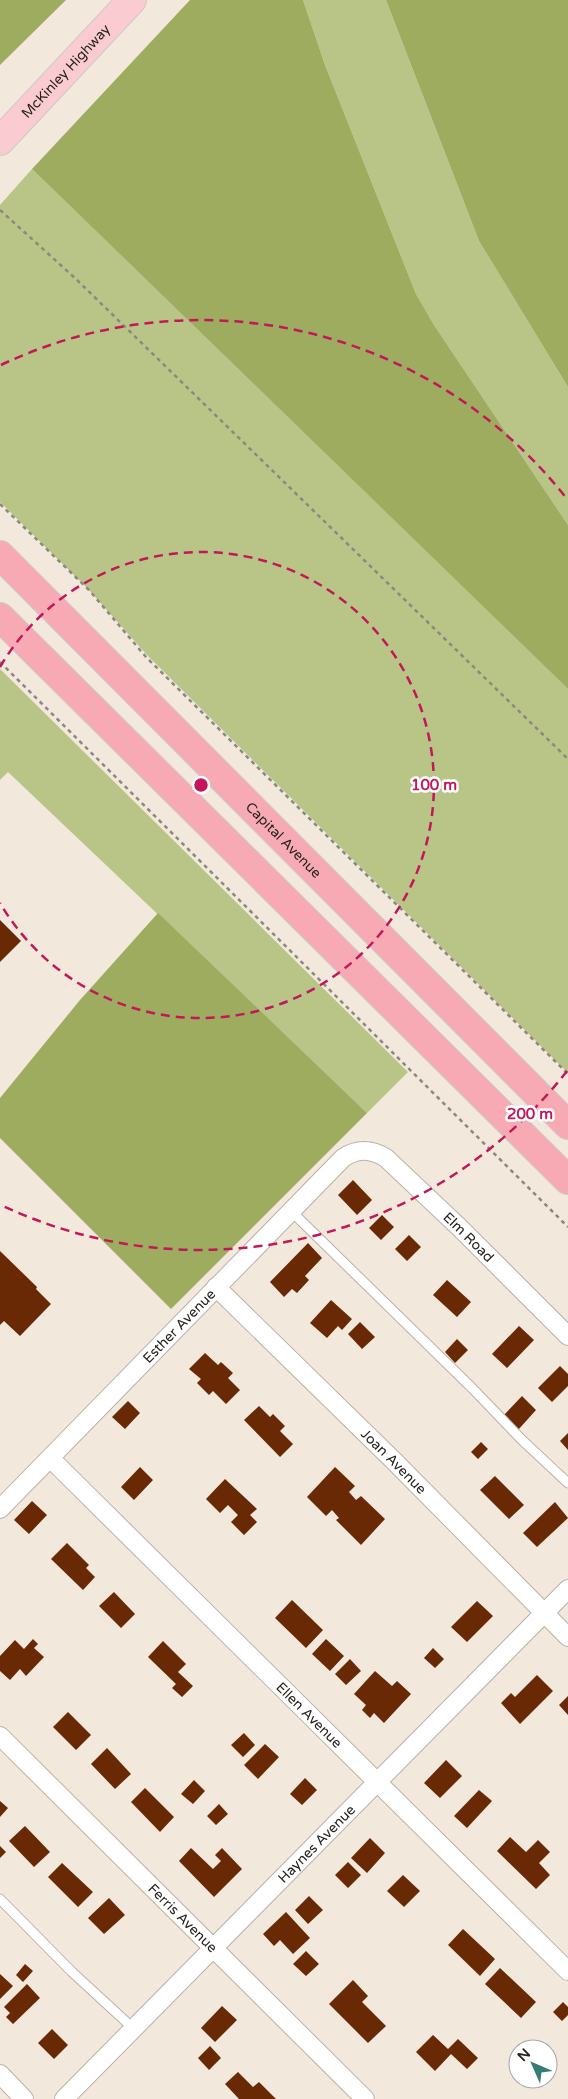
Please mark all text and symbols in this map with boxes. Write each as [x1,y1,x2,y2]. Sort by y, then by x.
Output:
street label: McKinley Highway [18,20,114,122]
centre of rings [192,776,210,794]
text: 100 m [411,776,457,794]
street label: Capital Avenue [242,799,325,882]
text: 200 m [507,1105,553,1123]
street label: Elm Road [440,1209,497,1266]
street label: Esther Avenue [139,1286,219,1367]
street label: Joan Avenue [357,1426,430,1498]
street label: Ellen Avenue [272,1679,346,1752]
street label: Haynes Avenue [274,1801,359,1887]
street label: Ferris Avenue [144,1880,221,1956]
north arrow [508,2039,558,2089]
text: N [514,2045,534,2065]

